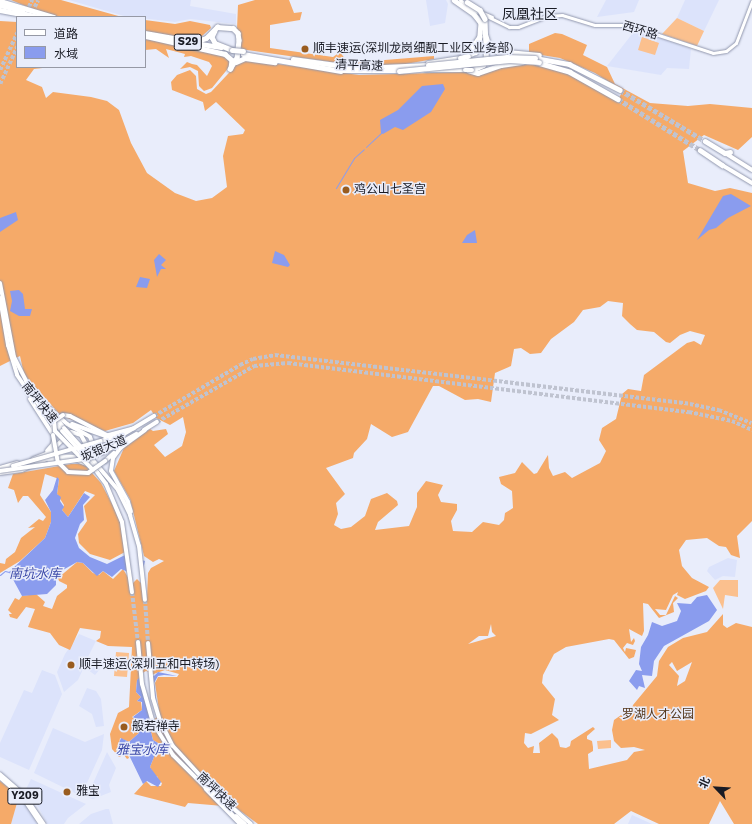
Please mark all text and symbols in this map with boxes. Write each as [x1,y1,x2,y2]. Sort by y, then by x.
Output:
district label: 凤凰社区 [502,6,558,22]
legend [16,16,146,68]
street label: 西环路 [621,19,659,43]
text: 道路 [54,27,78,41]
road number: S29 [173,33,203,51]
place label: 顺丰速运(深圳龙岗细靓工业区业务部) [313,42,513,56]
marker: 顺丰速运(深圳龙岗细靓工业区业务部) [300,44,310,54]
text: 水域 [54,47,78,61]
street label: 清平高速 [335,58,383,74]
place label: 鸡公山七圣宫 [354,183,426,197]
marker: 鸡公山七圣宫 [341,185,351,195]
street label: 南坪快速 [18,380,60,426]
street label: 坂银大道 [79,433,129,465]
water label: 南坑水库 [9,566,61,582]
place label: 顺丰速运(深圳五和中转场) [79,658,219,672]
marker: 顺丰速运(深圳五和中转场) [66,660,76,670]
park label: 罗湖人才公园 [622,708,694,722]
place label: 般若禅寺 [132,720,180,734]
marker: 般若禅寺 [119,722,129,732]
water label: 雅宝水库 [116,742,168,758]
north arrow [696,768,736,808]
street label: 南坪快速 [194,770,238,814]
text: 北 [696,775,713,790]
place label: 雅宝 [76,785,100,799]
marker: 雅宝 [61,786,73,798]
road number: Y209 [7,787,43,805]

